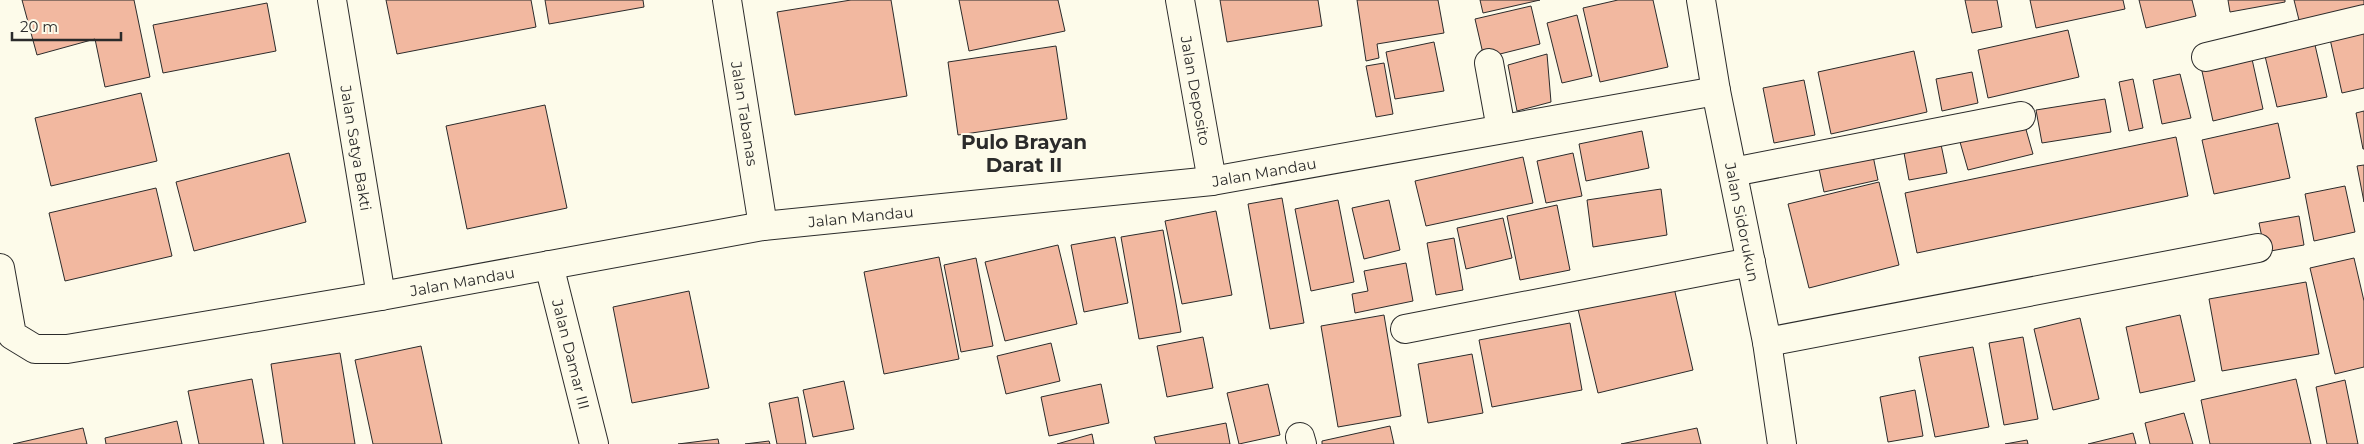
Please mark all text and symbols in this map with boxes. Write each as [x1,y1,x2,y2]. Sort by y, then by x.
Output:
scale bar [12,10,121,42]
text: 20 m [20,17,58,36]
street label: Jalan Deposito [1177,33,1215,147]
street label: Jalan Tabanas [727,59,763,167]
street label: Jalan Satya Bakti [337,83,376,212]
district label: Pulo Brayan Darat II [961,130,1087,177]
street label: Jalan Mandau [1209,153,1318,191]
street label: Jalan Sidorukun [1721,160,1764,283]
street label: Jalan Mandau [806,201,914,231]
street label: Jalan Mandau [407,262,516,300]
street label: Jalan Damar III [548,296,594,411]

